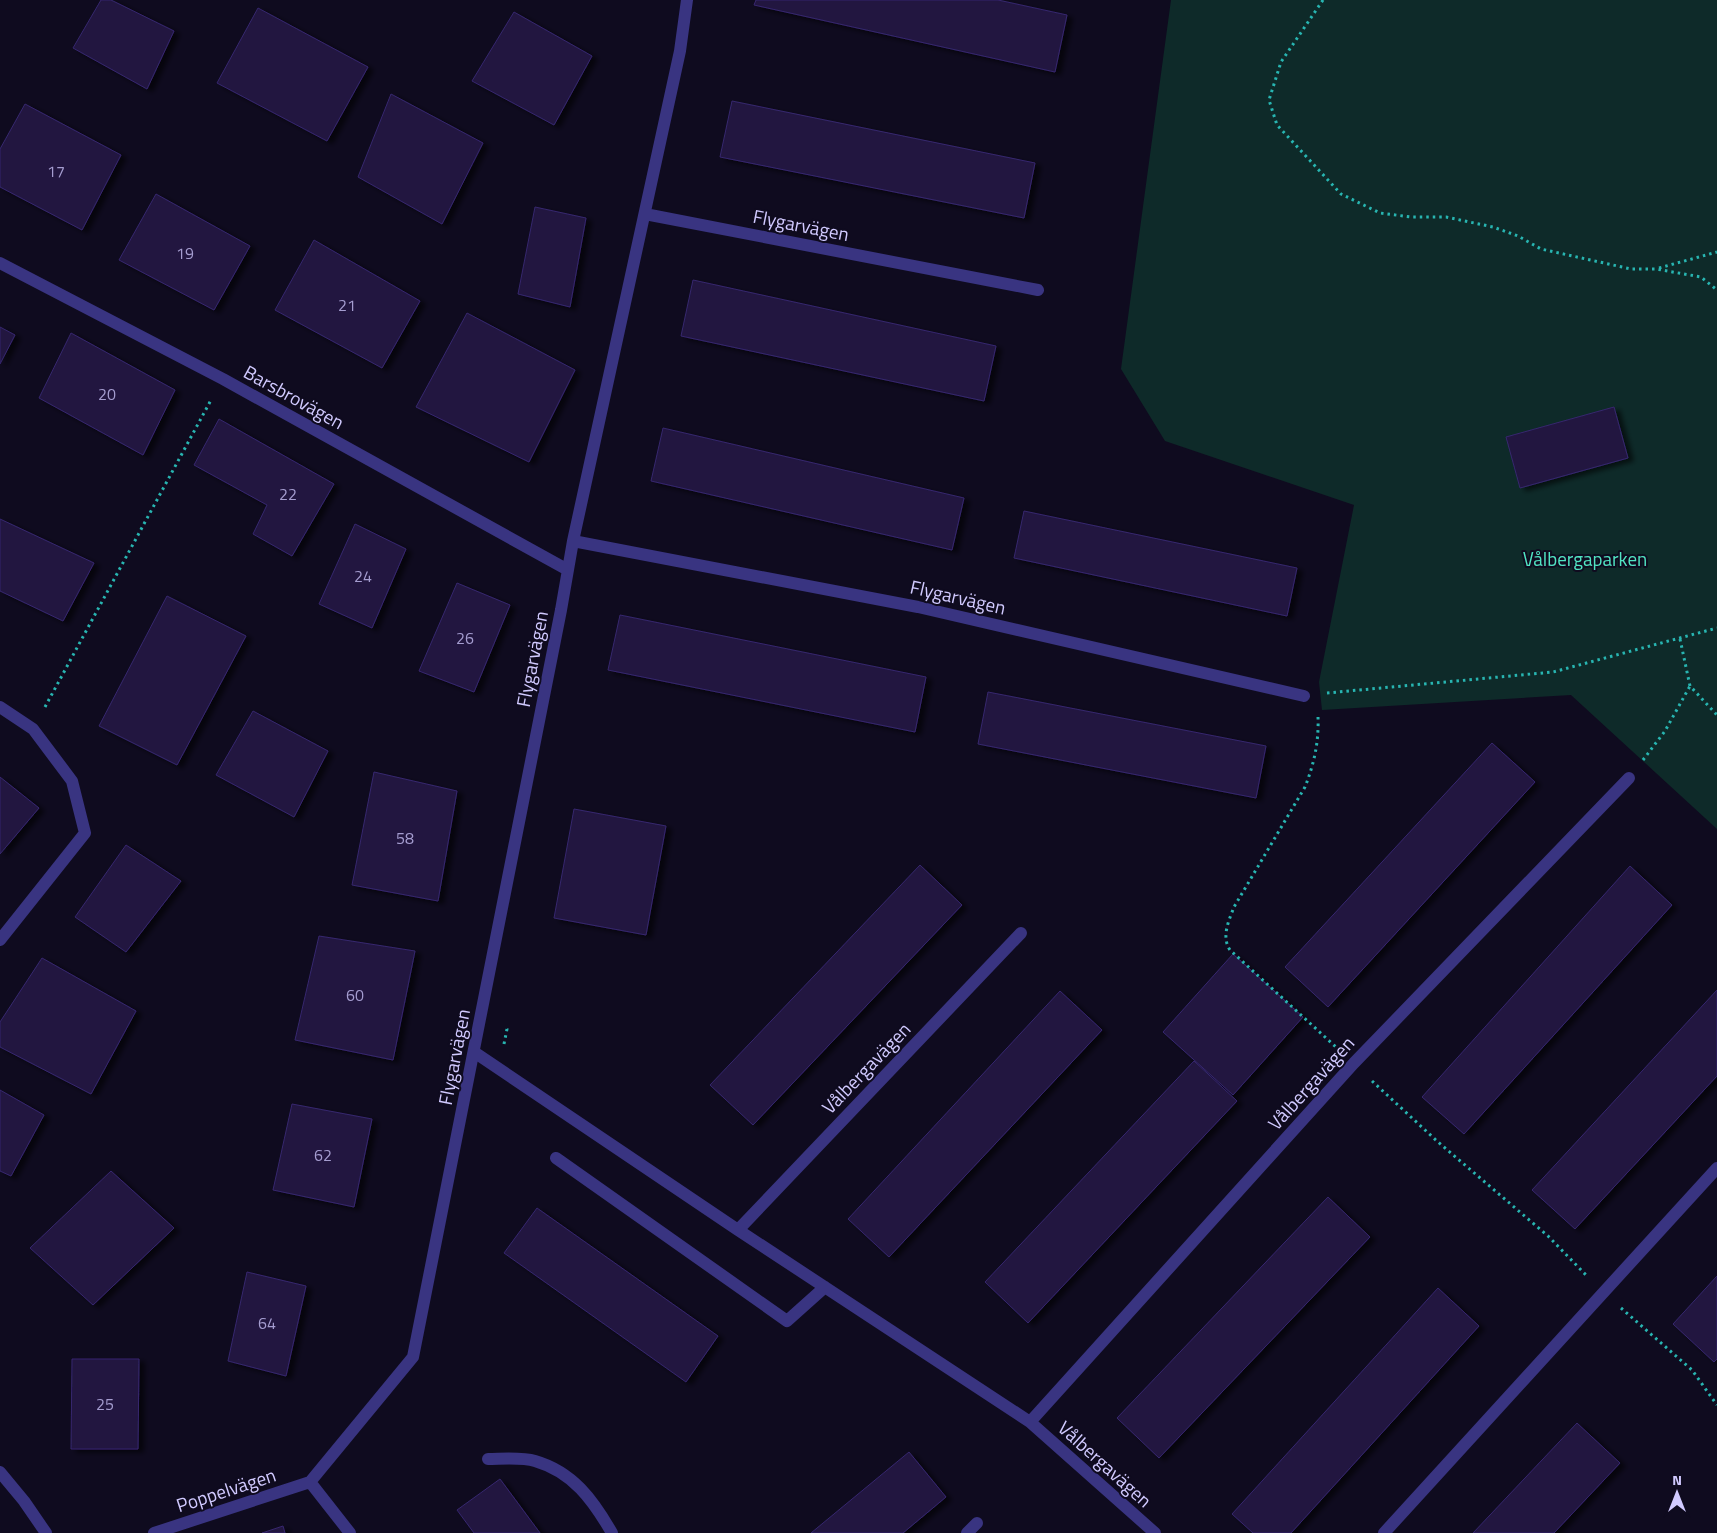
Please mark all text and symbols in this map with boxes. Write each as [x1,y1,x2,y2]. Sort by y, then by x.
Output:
house number: 17 [47,159,65,183]
street label: Flygarvägen [751,201,852,248]
house number: 19 [176,241,194,265]
house number: 21 [338,293,356,317]
street label: Barsbrovägen [239,357,350,436]
house number: 20 [98,382,116,406]
house number: 22 [279,482,297,506]
park label: Vålbergaparken [1523,544,1647,573]
house number: 24 [354,564,372,588]
street label: Flygarvägen [907,571,1009,622]
street label: Flygarvägen [508,608,555,709]
house number: 26 [456,626,474,650]
house number: 58 [396,826,414,850]
house number: 60 [346,983,364,1007]
street label: Flygarvägen [430,1006,477,1107]
street label: Vålbergavägen [814,1015,917,1120]
street label: Vålbergavägen [1260,1029,1361,1136]
house number: 62 [314,1143,332,1167]
house number: 64 [258,1311,276,1335]
house number: 25 [96,1392,114,1416]
street label: Vålbergavägen [1052,1413,1159,1514]
street label: Poppelvägen [172,1460,279,1519]
north arrow [1652,1468,1702,1518]
text: N [1672,1469,1682,1490]

